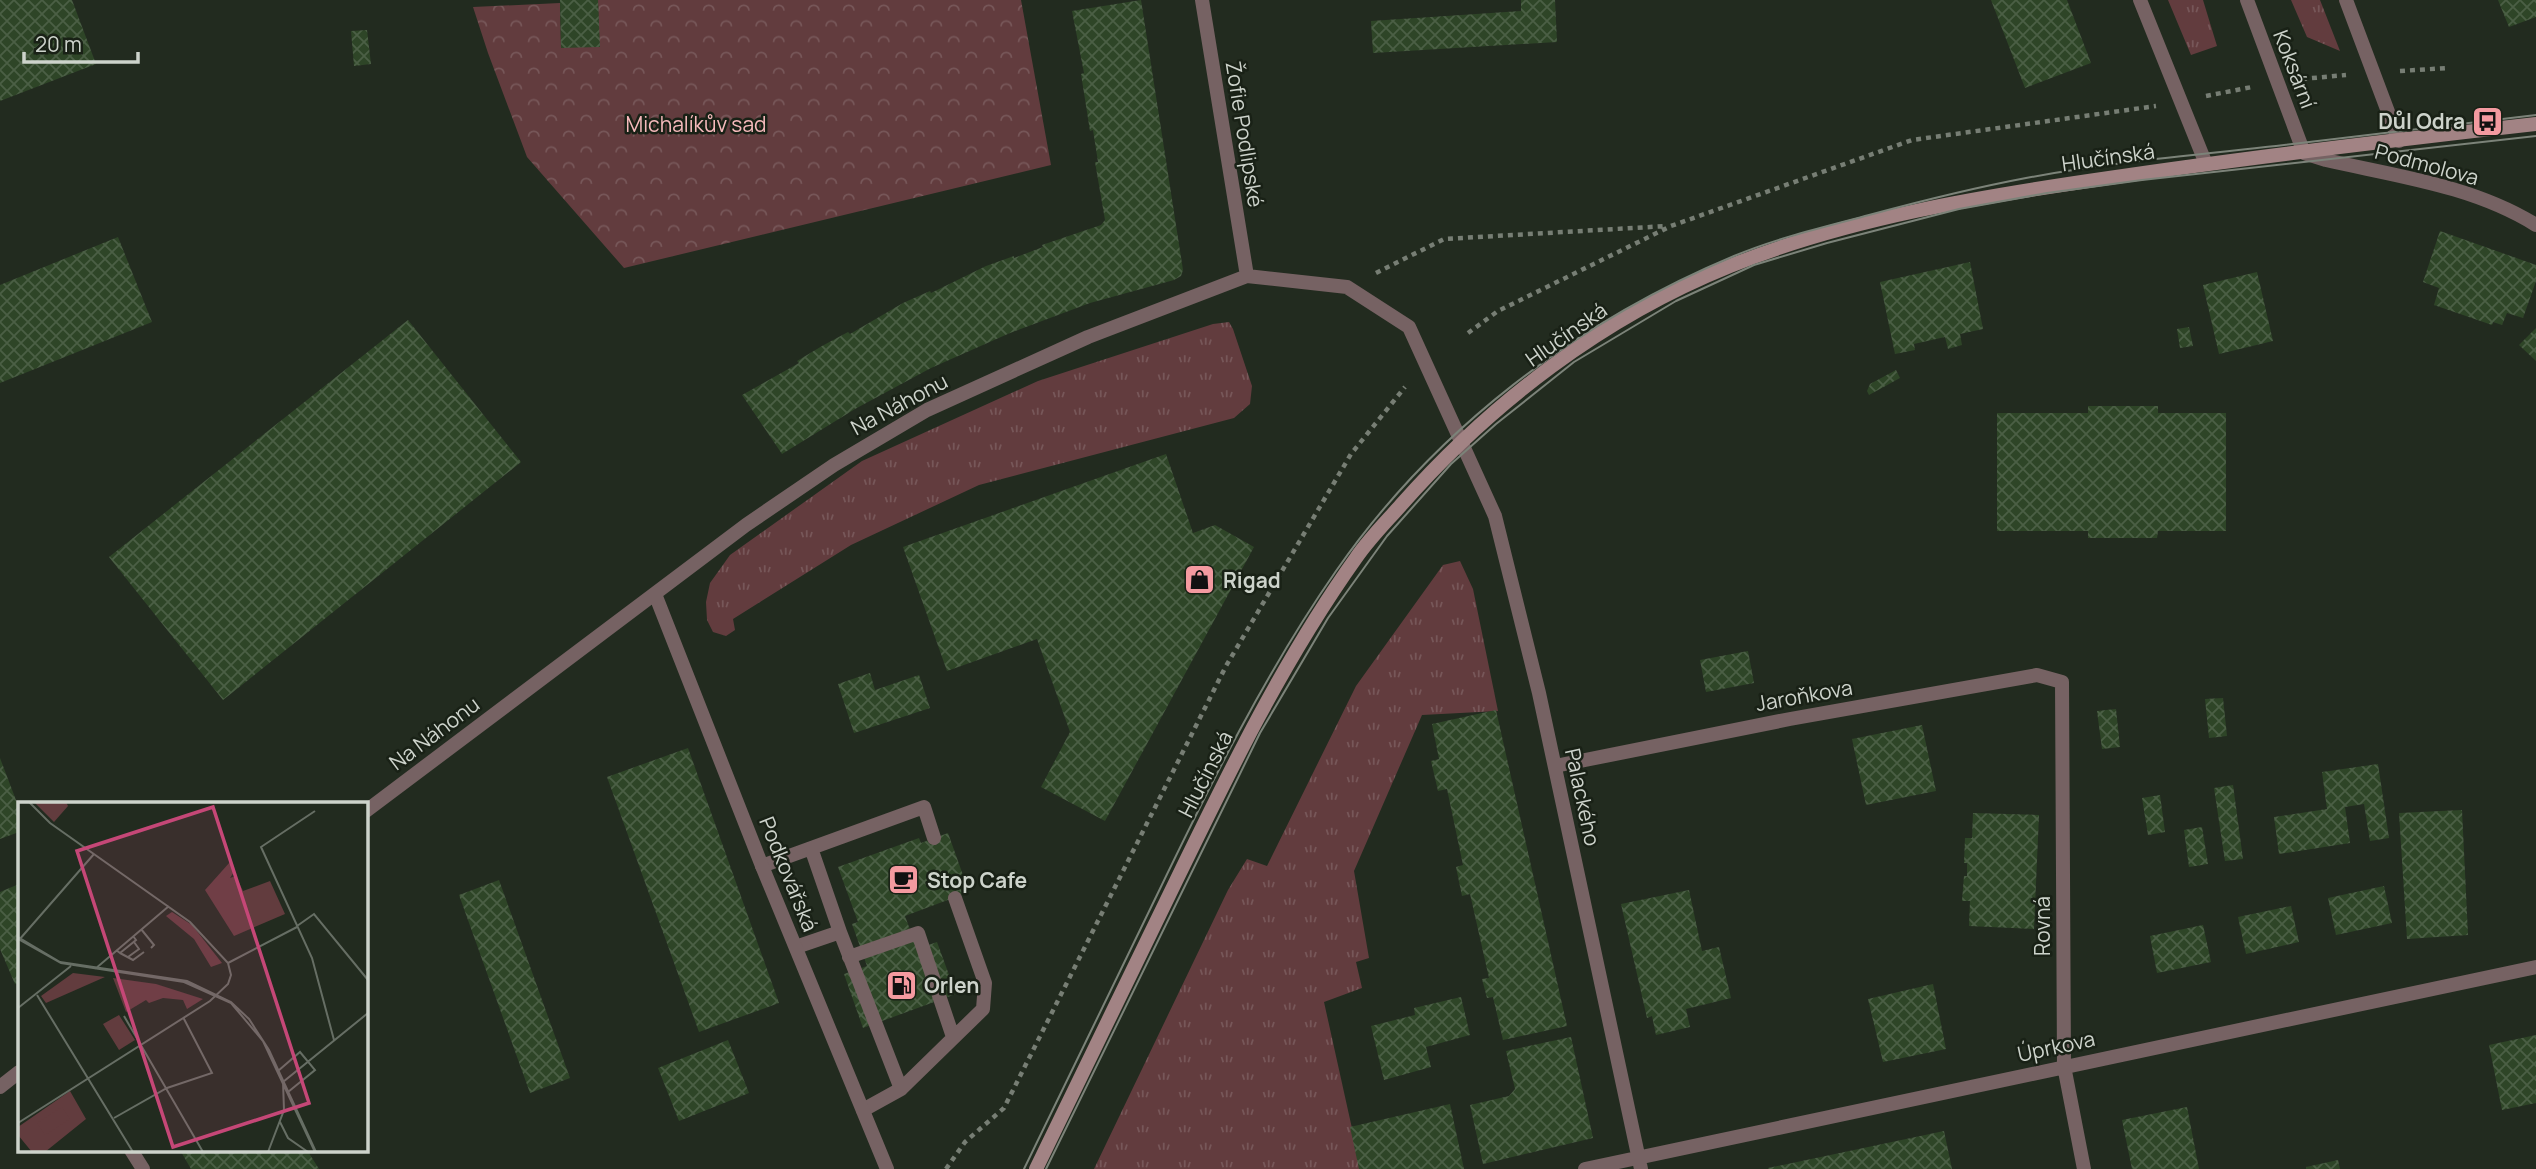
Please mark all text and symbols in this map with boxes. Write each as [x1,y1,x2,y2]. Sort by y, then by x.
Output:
scale bar [24,21,138,65]
street label: Koksární [2267,26,2323,112]
text: 20 m [35,30,82,58]
street label: Žofie Podlipské [1220,59,1270,209]
bus stop icon: Důl Odra [2471,104,2505,138]
place label: Důl Odra [2378,107,2465,135]
park label: Michalíkův sad [625,110,767,138]
street label: Hlučínská [2060,137,2156,177]
street label: Podmolova [2372,137,2482,191]
street label: Hlučínská [1520,296,1612,372]
street label: Na Náhonu [846,367,952,441]
shop icon: Rigad [1183,563,1217,597]
place label: Rigad [1223,566,1281,594]
street label: Jaroňkova [1754,673,1854,717]
street label: Na Náhonu [383,690,485,776]
street label: Hlučínská [1171,726,1239,822]
street label: Palackého [1559,746,1607,848]
inset map [18,802,368,1152]
street label: Podkovářská [753,812,825,936]
cafe icon: Stop Cafe [887,863,921,897]
place label: Stop Cafe [927,866,1027,894]
street label: Rovná [2028,896,2056,956]
fuel station icon: Orlen [884,968,918,1002]
place label: Orlen [924,971,979,999]
street label: Úprkova [2015,1024,2097,1068]

